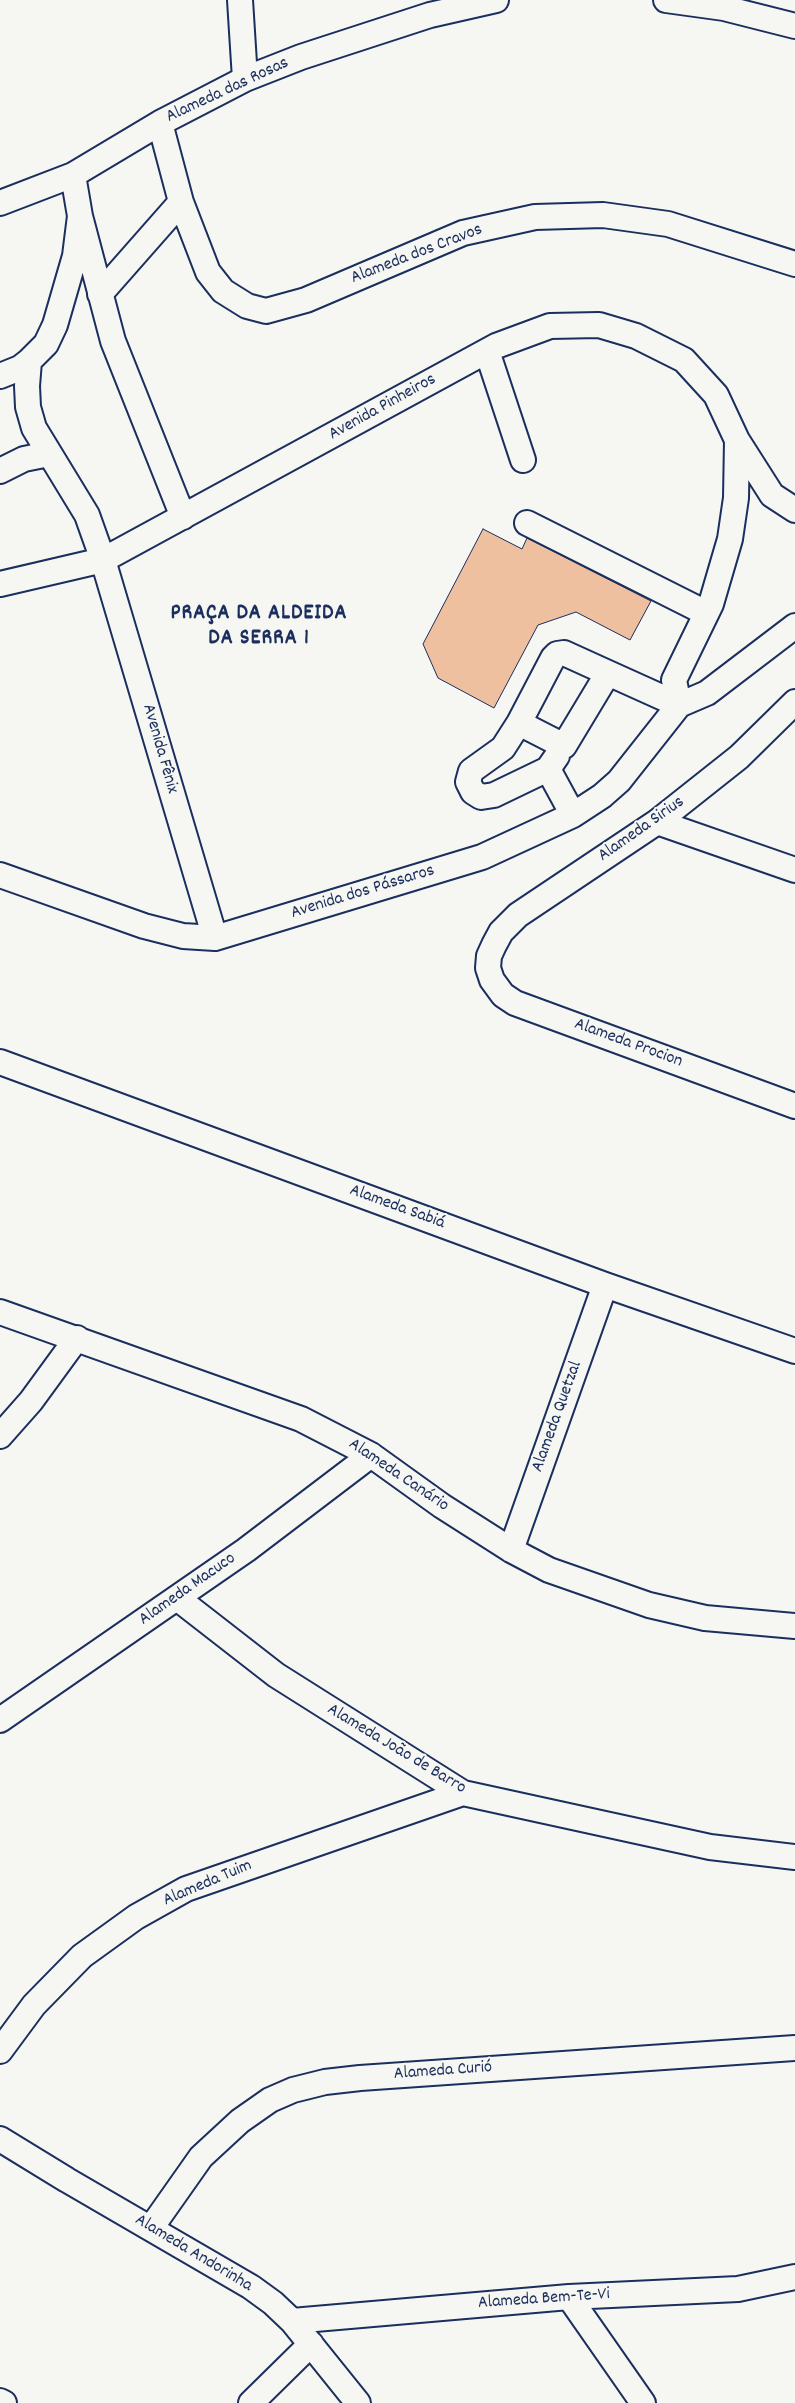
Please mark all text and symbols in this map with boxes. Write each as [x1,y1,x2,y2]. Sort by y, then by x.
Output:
street label: Alameda das Rosas [163,53,293,129]
street label: Alameda dos Cravos [348,220,486,290]
street label: Avenida Pinheiros [326,370,440,446]
district label: PRAÇA DA ALDEIDA DA SERRA 1 [169,602,349,654]
street label: Avenida Fênix [136,702,182,796]
street label: Alameda Sirius [595,792,689,868]
street label: Avenida dos Pássaros [289,861,437,925]
street label: Alameda Procion [571,1014,685,1074]
street label: Alameda Sabiá [346,1181,448,1235]
street label: Alameda Quetzal [528,1359,588,1475]
street label: Alameda Canário [344,1434,452,1518]
street label: Alameda Macuco [135,1549,241,1631]
street label: Alameda João de Barro [323,1700,469,1800]
street label: Alameda Tuim [160,1856,256,1912]
street label: Alameda Curió [393,2058,493,2086]
street label: Alameda Andorinha [130,2210,256,2298]
street label: Alameda Bem-Te-Vi [477,2285,611,2315]

